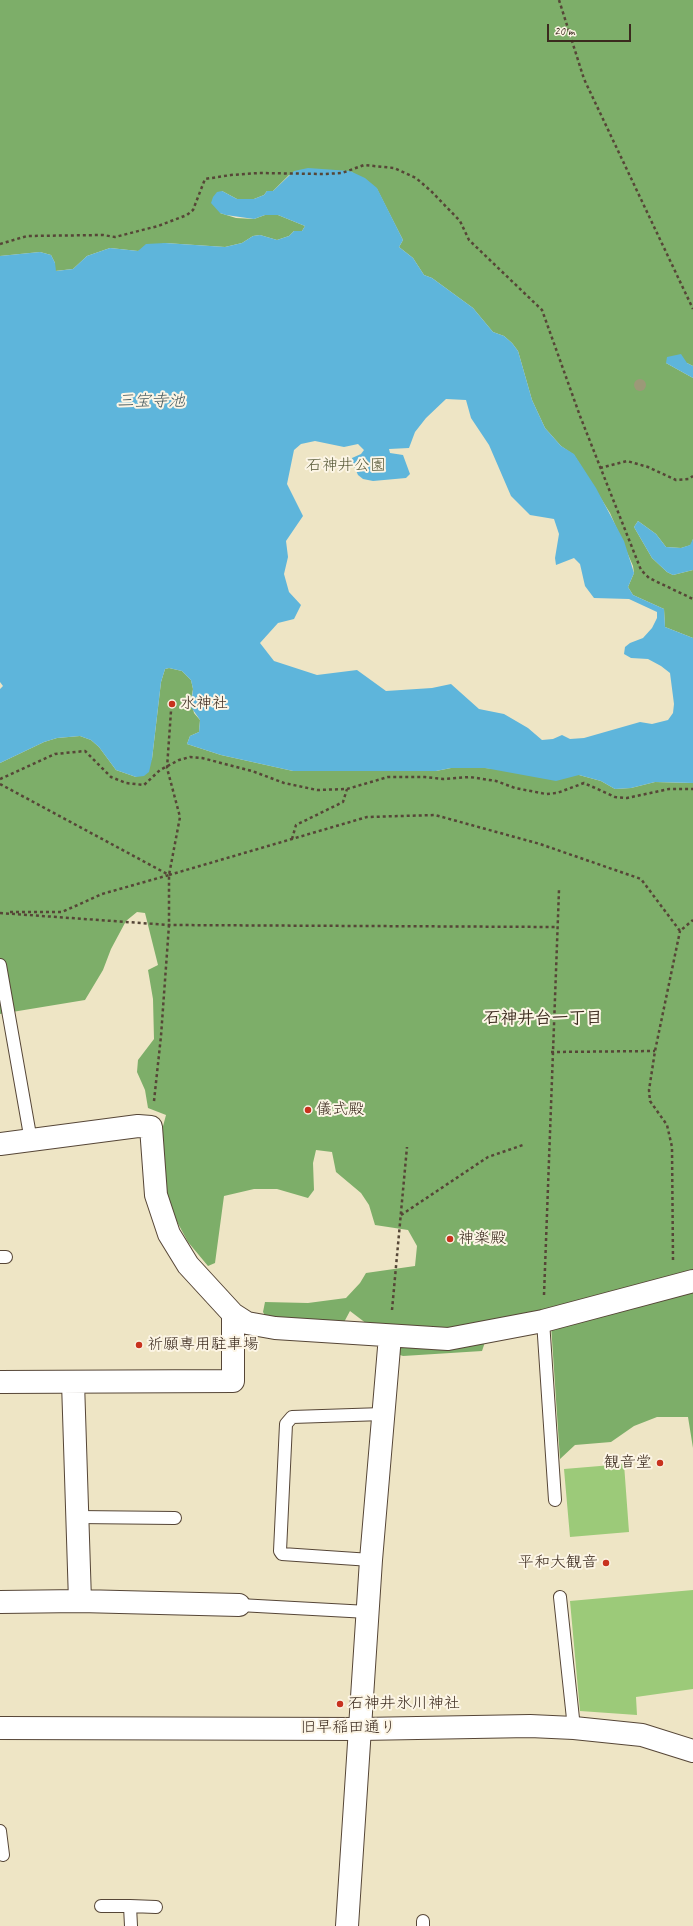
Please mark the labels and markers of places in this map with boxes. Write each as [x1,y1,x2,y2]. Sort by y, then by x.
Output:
place label: 水神社 [180,694,228,714]
marker: 水神社 [167,699,177,709]
place label: 儀式殿 [316,1100,364,1120]
marker: 儀式殿 [303,1105,313,1115]
place label: 神楽殿 [458,1229,506,1249]
marker: 神楽殿 [445,1234,455,1244]
place label: 祈願専用駐車場 [147,1335,259,1355]
marker: 祈願専用駐車場 [134,1340,144,1350]
place label: 観音堂 [604,1453,652,1473]
marker: 観音堂 [655,1458,665,1468]
place label: 平和大観音 [518,1553,598,1573]
marker: 平和大観音 [601,1558,611,1568]
place label: 石神井氷川神社 [348,1694,460,1714]
marker: 石神井氷川神社 [335,1699,345,1709]

